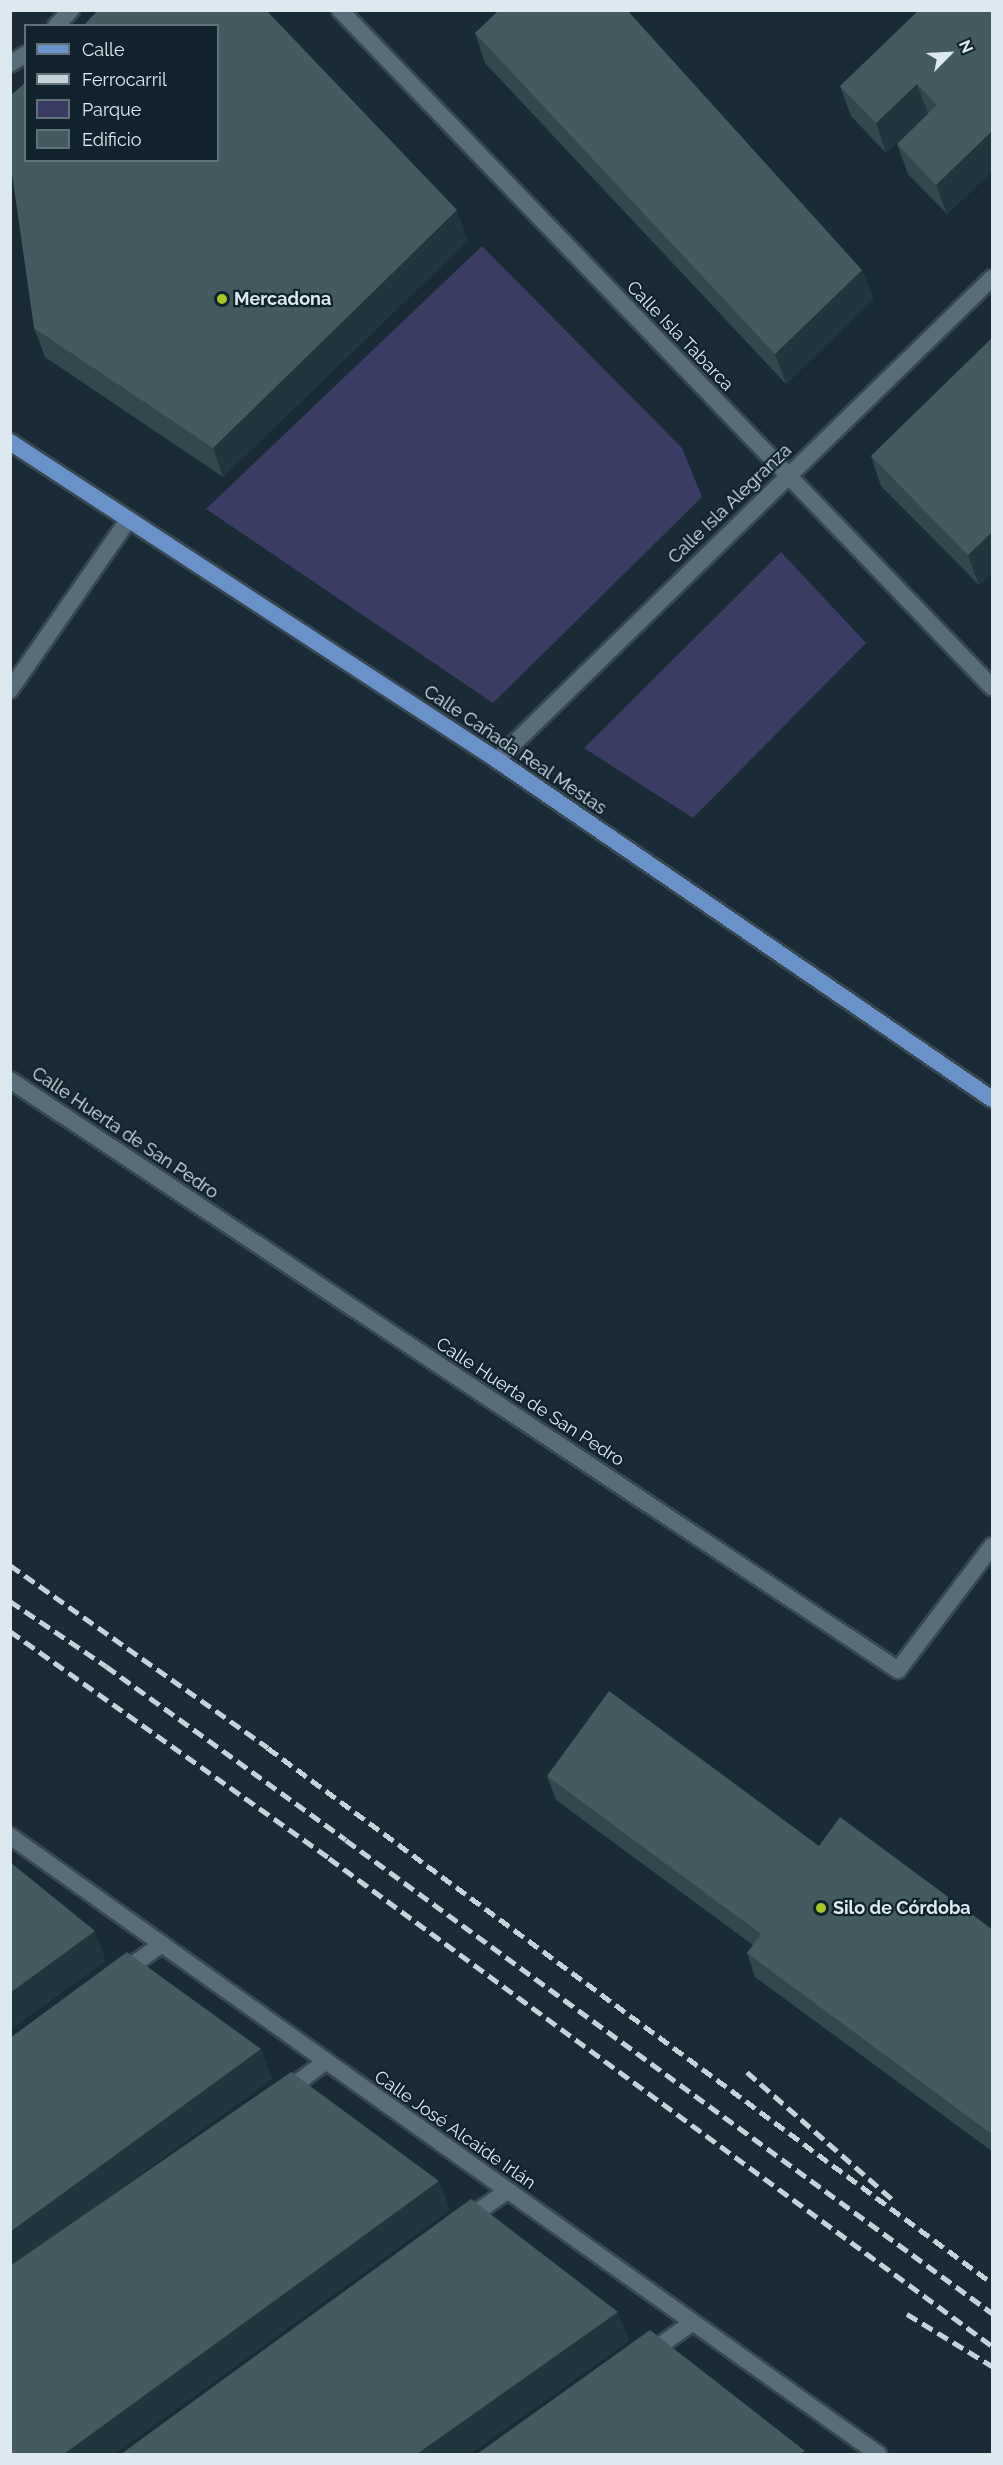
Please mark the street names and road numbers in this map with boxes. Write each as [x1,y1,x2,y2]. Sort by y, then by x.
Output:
street label: Calle Isla Tabarca [622,276,738,396]
street label: Calle Isla Alegranza [664,439,796,569]
street label: Calle Cañada Real Mestas [419,681,611,819]
street label: Calle Huerta de San Pedro [28,1063,222,1203]
street label: Calle Huerta de San Pedro [432,1333,628,1471]
street label: Calle José Alcaide Irlán [370,2066,540,2194]

